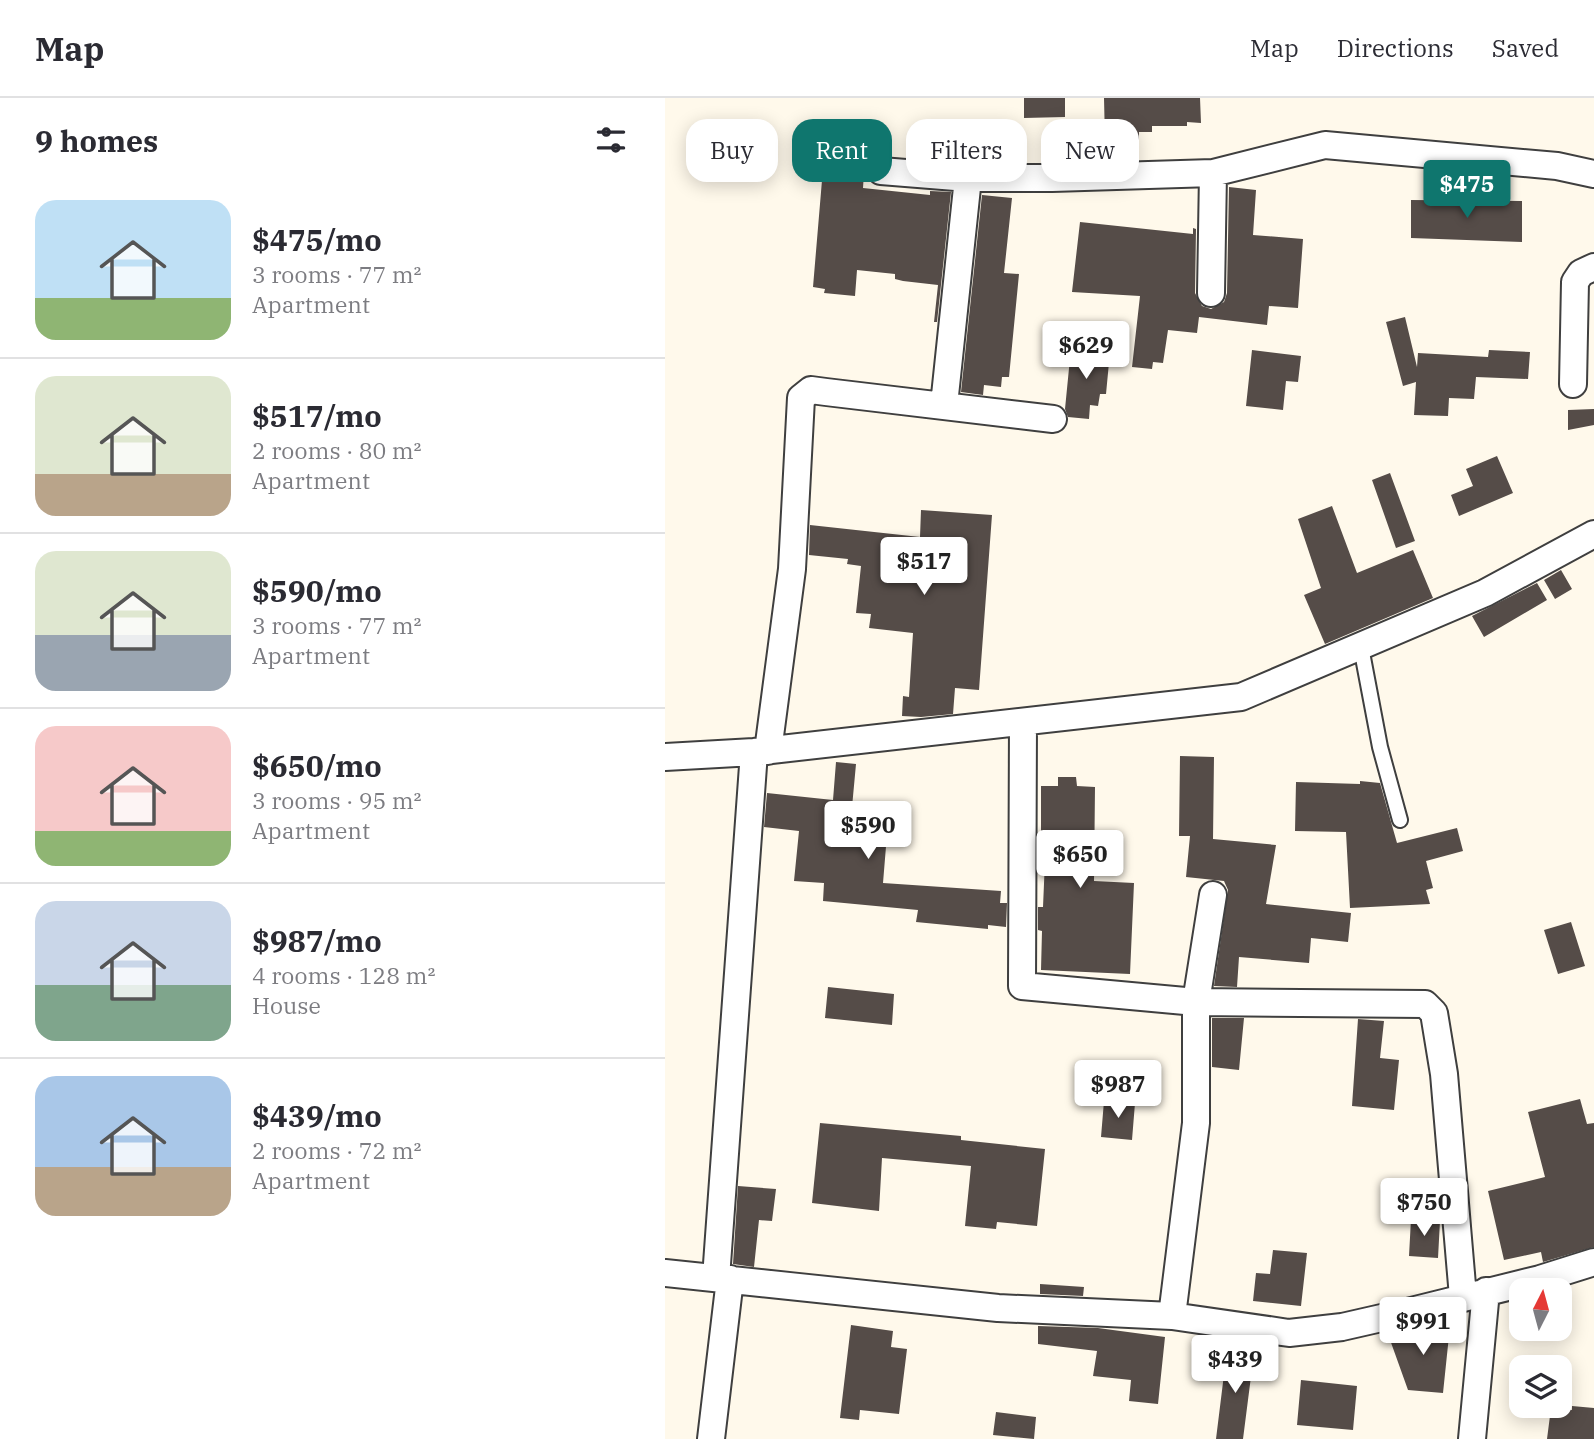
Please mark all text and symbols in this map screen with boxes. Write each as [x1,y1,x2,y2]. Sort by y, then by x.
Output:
text: Map [35,27,104,70]
text: Map [1250,32,1299,64]
text: Directions [1337,32,1454,64]
text: Saved [1492,32,1559,64]
chip: Buy [686,119,778,182]
chip: Rent [792,119,892,182]
chip: Filters [906,119,1027,182]
chip: New [1041,119,1139,182]
text: 9 homes [35,121,158,160]
icon: filters [592,121,630,159]
pin: $475 [1426,160,1508,220]
text: $475 [1439,168,1495,198]
text: $475/mo [252,220,382,259]
icon: home [91,228,175,312]
text: 3 rooms · 77 m² [252,259,422,289]
text: Apartment [252,289,370,319]
pin: $629 [1045,322,1127,381]
text: $629 [1058,329,1114,359]
text: $517/mo [252,396,382,435]
icon: home [91,404,175,488]
text: 2 rooms · 80 m² [252,435,422,465]
text: Apartment [252,465,370,495]
pin: $517 [883,538,965,597]
text: $517 [896,545,952,575]
text: $590/mo [252,571,382,610]
icon: home [91,579,175,663]
text: 3 rooms · 77 m² [252,610,422,640]
text: Apartment [252,640,370,670]
text: $650/mo [252,746,382,785]
icon: home [91,754,175,838]
text: 3 rooms · 95 m² [252,785,422,815]
pin: $590 [827,802,909,861]
text: $590 [840,809,896,839]
text: Apartment [252,815,370,845]
pin: $650 [1039,830,1121,890]
text: $650 [1052,838,1108,868]
text: $987/mo [252,921,382,960]
icon: home [91,929,175,1013]
text: 4 rooms · 128 m² [252,960,435,990]
text: House [252,990,321,1020]
pin: $987 [1077,1060,1159,1120]
text: $987 [1090,1068,1146,1098]
text: $439/mo [252,1096,382,1135]
icon: home [91,1104,175,1188]
text: 2 rooms · 72 m² [252,1135,422,1165]
text: Apartment [252,1165,370,1195]
pin: $750 [1383,1178,1465,1238]
text: $750 [1396,1186,1452,1216]
north arrow [1509,1278,1571,1340]
map controls [1509,1278,1572,1418]
pin: $991 [1382,1298,1464,1357]
text: $991 [1395,1305,1451,1335]
pin: $439 [1194,1336,1276,1395]
text: $439 [1207,1343,1263,1373]
button: layers [1509,1355,1572,1418]

